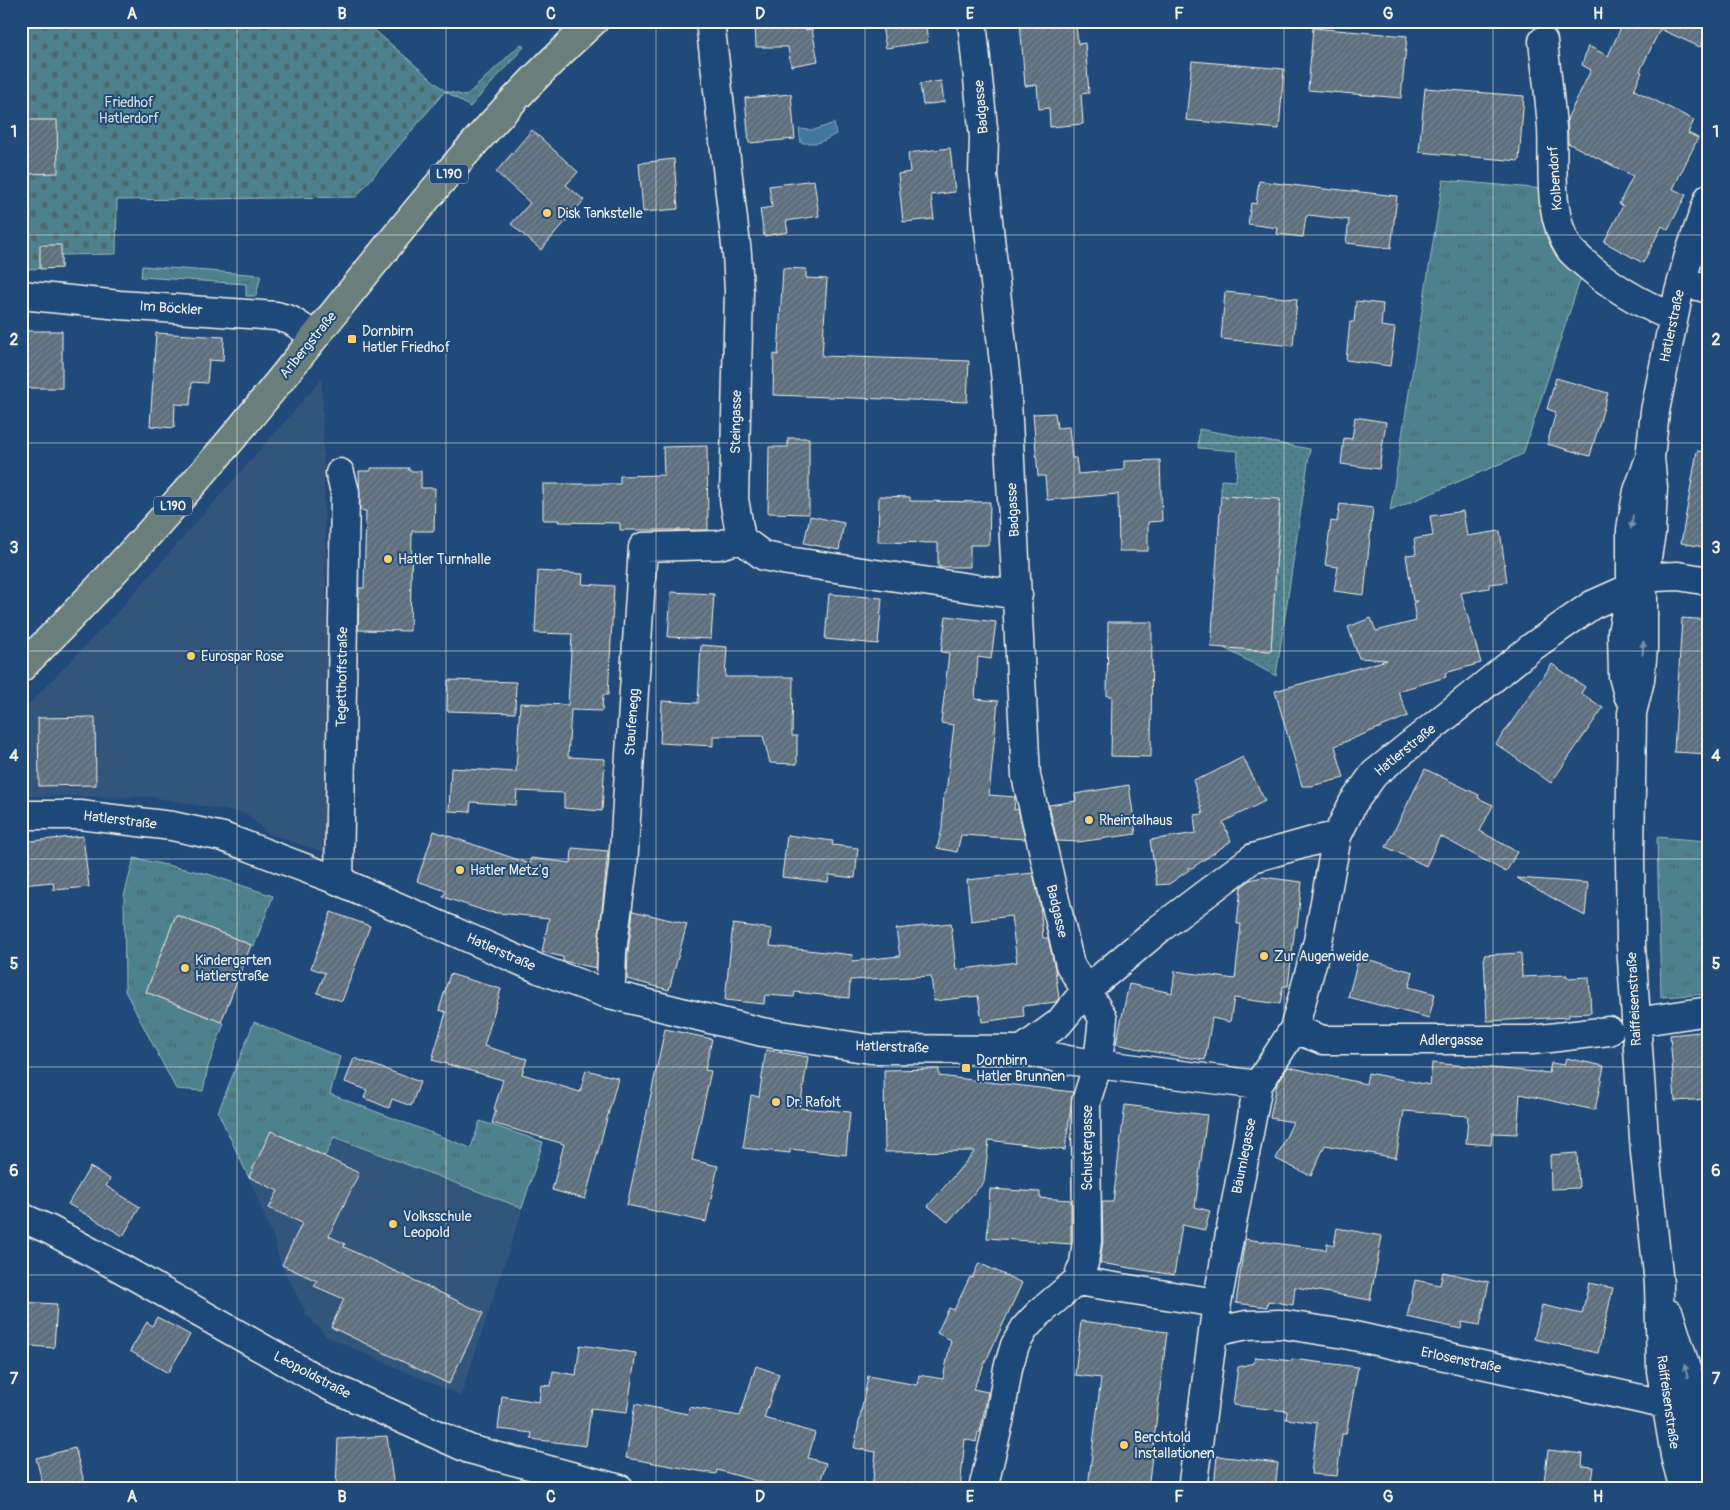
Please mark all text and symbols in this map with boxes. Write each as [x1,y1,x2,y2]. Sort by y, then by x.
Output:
text: A [127,4,138,24]
text: B [337,4,347,24]
text: C [546,4,556,24]
text: D [755,4,765,24]
text: E [966,4,975,24]
text: F [1174,4,1184,24]
text: G [1383,4,1394,24]
text: H [1593,4,1603,24]
street label: Badgasse [970,79,992,135]
park label: Friedhof Hatlerdorf [99,94,159,127]
text: 1 [11,122,17,142]
text: 1 [1713,122,1719,142]
street label: Kolbendorf [1544,144,1566,211]
road number: L190 [430,164,468,183]
place label: Disk Tankstelle [557,205,643,222]
marker: Disk Tankstelle [541,207,553,219]
street label: Hatlerstraße [1656,288,1688,364]
street label: Im Böckler [139,297,203,319]
street label: Arlbergstraße [276,308,340,382]
place label: Dornbirn Hatler Friedhof [362,323,451,356]
text: 2 [10,330,19,350]
text: 2 [1712,330,1721,350]
marker: Dornbirn Hatler Friedhof [346,333,358,345]
street label: Steingasse [727,390,745,454]
street label: Badgasse [1003,482,1023,537]
road number: L190 [154,496,192,516]
one-way arrow [1628,514,1636,530]
text: 3 [10,538,19,558]
text: 3 [1712,538,1721,558]
place label: Hatler Turnhalle [398,551,491,568]
marker: Hatler Turnhalle [382,553,394,565]
street label: Tegetthoffstraße [333,627,351,727]
one-way arrow [1639,640,1647,656]
place label: Eurospar Rose [201,648,284,665]
marker: Eurospar Rose [185,650,197,662]
street label: Staufenegg [621,688,643,756]
street label: Hatlerstraße [1371,720,1439,780]
text: 4 [9,746,19,766]
text: 4 [1711,746,1721,766]
street label: Hatlerstraße [82,807,158,833]
place label: Rheintalhaus [1099,812,1173,829]
marker: Rheintalhaus [1083,814,1095,826]
place label: Hatler Metz'g [470,862,549,879]
marker: Hatler Metz'g [454,864,466,876]
street label: Badgasse [1043,883,1071,939]
street label: Hatlerstraße [464,929,538,975]
place label: Zur Augenweide [1274,948,1369,965]
marker: Zur Augenweide [1258,950,1270,962]
street label: Raiffeisenstraße [1623,951,1645,1046]
place label: Kindergarten Hatlerstraße [195,952,271,985]
text: 5 [10,954,19,974]
text: 5 [1712,954,1721,974]
marker: Kindergarten Hatlerstraße [179,962,191,974]
street label: Adlergasse [1419,1032,1483,1049]
street label: Hatlerstraße [855,1037,929,1057]
place label: Dornbirn Hatler Brunnen [976,1052,1065,1085]
marker: Dornbirn Hatler Brunnen [960,1062,972,1074]
place label: Dr. Rafolt [786,1094,841,1111]
marker: Dr. Rafolt [770,1096,782,1108]
street label: Schustergasse [1079,1105,1096,1191]
street label: Bäumlegasse [1228,1117,1260,1195]
text: 6 [9,1161,19,1181]
text: 6 [1711,1161,1721,1181]
place label: Volksschule Leopold [403,1208,472,1241]
marker: Volksschule Leopold [387,1218,399,1230]
street label: Erlosenstraße [1419,1343,1503,1377]
street label: Leopoldstraße [271,1348,353,1402]
street label: Raiffeisenstraße [1653,1354,1683,1450]
one-way arrow [1682,1364,1690,1379]
text: 7 [10,1369,19,1389]
text: 7 [1712,1369,1721,1389]
place label: Berchtold Installationen [1134,1429,1215,1462]
marker: Berchtold Installationen [1118,1439,1130,1451]
text: A [127,1487,138,1507]
text: B [337,1487,347,1507]
text: C [546,1487,556,1507]
text: D [755,1487,765,1507]
text: E [966,1487,975,1507]
text: F [1174,1487,1184,1507]
text: G [1383,1487,1394,1507]
text: H [1593,1487,1603,1507]

